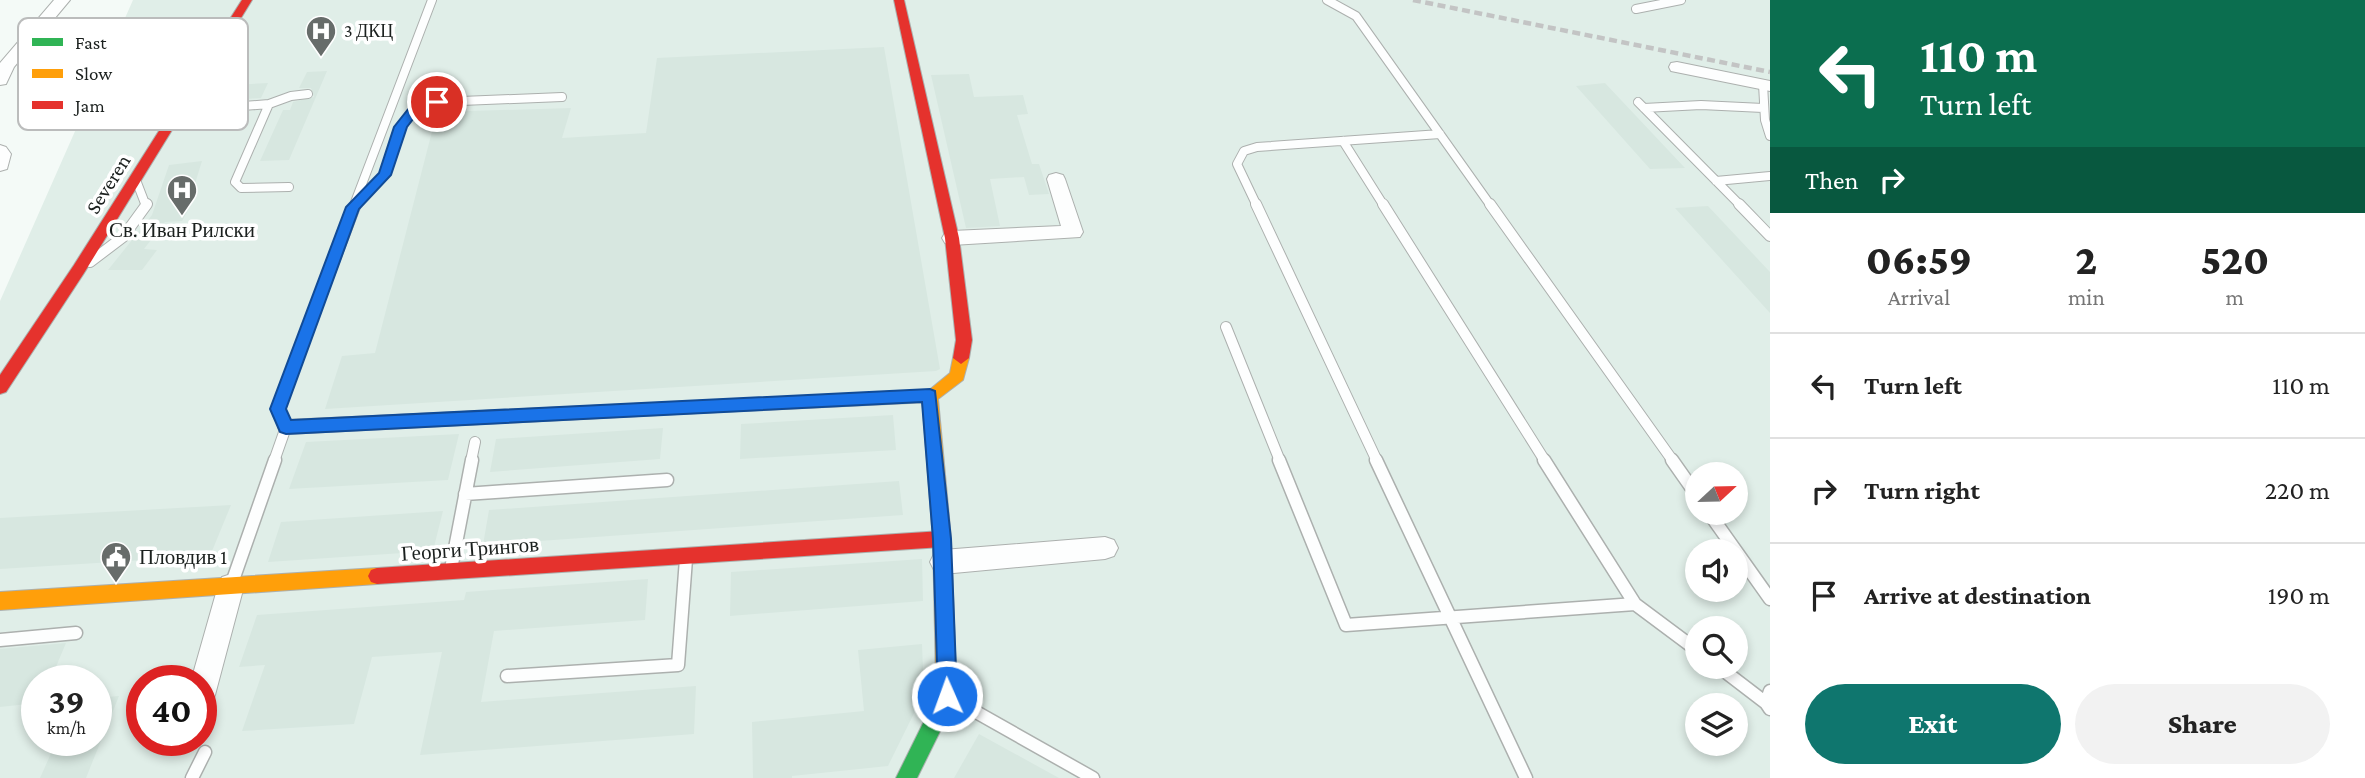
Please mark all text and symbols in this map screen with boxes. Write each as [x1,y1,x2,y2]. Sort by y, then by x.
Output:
hospital icon: 3 ДКЦ [304,14,338,58]
legend [18,18,248,130]
place label: 3 ДКЦ [344,21,393,41]
icon: left [1805,28,1896,119]
text: 110 m [1920,28,2037,83]
text: Fast [75,32,107,53]
text: Slow [75,63,112,84]
pin [407,72,467,132]
icon: arrive [418,83,456,121]
text: Turn left [1920,86,2031,122]
text: Jam [73,95,105,116]
street label: Severen [81,150,135,218]
icon: right [1873,161,1911,199]
text: Then [1805,166,1859,195]
hospital icon: Св. Иван Рилски [165,173,199,217]
place label: Св. Иван Рилски [109,218,255,242]
text: 06:59 [1866,236,1972,283]
text: 2 [2075,236,2097,283]
text: 520 [2201,236,2269,283]
text: Arrival [1888,284,1950,310]
text: min [2068,284,2105,310]
text: m [2226,284,2244,310]
icon: left [1805,367,1843,405]
text: Turn left [1864,371,1962,400]
text: 110 m [2272,371,2330,400]
north arrow [1685,462,1748,525]
map controls [1685,462,1748,756]
icon: right [1805,472,1843,510]
text: Turn right [1864,476,1980,505]
text: 220 m [2265,476,2330,505]
street label: Георги Трингов [400,532,540,566]
button: sound [1685,539,1748,602]
public building icon: Пловдив 1 [99,540,133,584]
place label: Пловдив 1 [139,545,227,569]
icon: arrive [1805,577,1843,615]
text: Arrive at destination [1864,581,2091,610]
text: 190 m [2268,581,2330,610]
button: search [1685,616,1748,679]
position arrow [910,659,984,733]
speed limit sign: 40 [126,665,217,756]
text: 39 [48,682,85,721]
button: Exit [1805,684,2061,764]
button: Share [2075,684,2330,764]
button: layers [1685,693,1748,756]
text: km/h [47,718,86,738]

